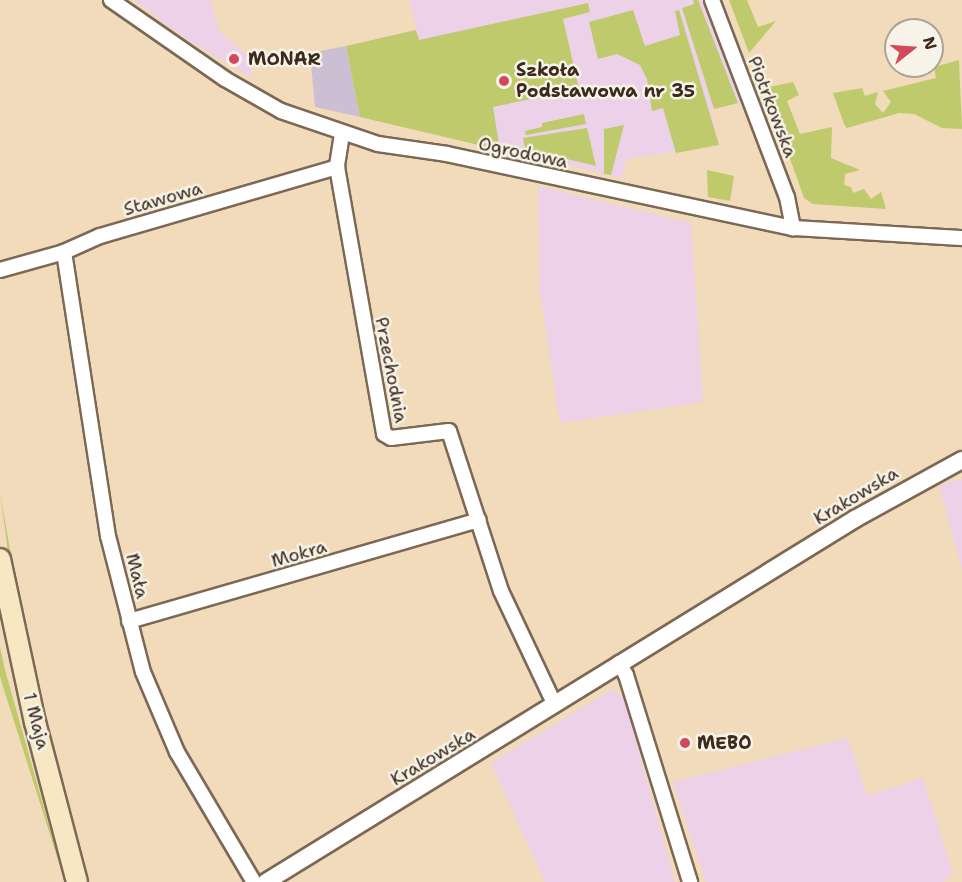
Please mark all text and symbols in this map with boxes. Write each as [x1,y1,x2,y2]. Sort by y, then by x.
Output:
north arrow [884,18,944,78]
text: N [918,34,942,52]
place label: MONAR [248,48,321,70]
marker: MONAR [225,50,243,68]
street label: Piotrkowska [743,53,801,161]
place label: Szkoła Podstawowa nr 35 [516,60,695,103]
marker: Szkoła Podstawowa nr 35 [497,74,511,88]
street label: Ogrodowa [476,133,570,173]
street label: Stawowa [121,177,205,221]
street label: Przechodnia [370,315,412,425]
street label: Krakowska [810,462,902,530]
street label: Mokra [269,536,329,572]
street label: Mała [121,551,153,601]
street label: 1 Maja [18,690,54,752]
street label: Krakowska [387,723,479,791]
place label: MEBO [697,732,751,754]
marker: MEBO [678,736,692,750]

